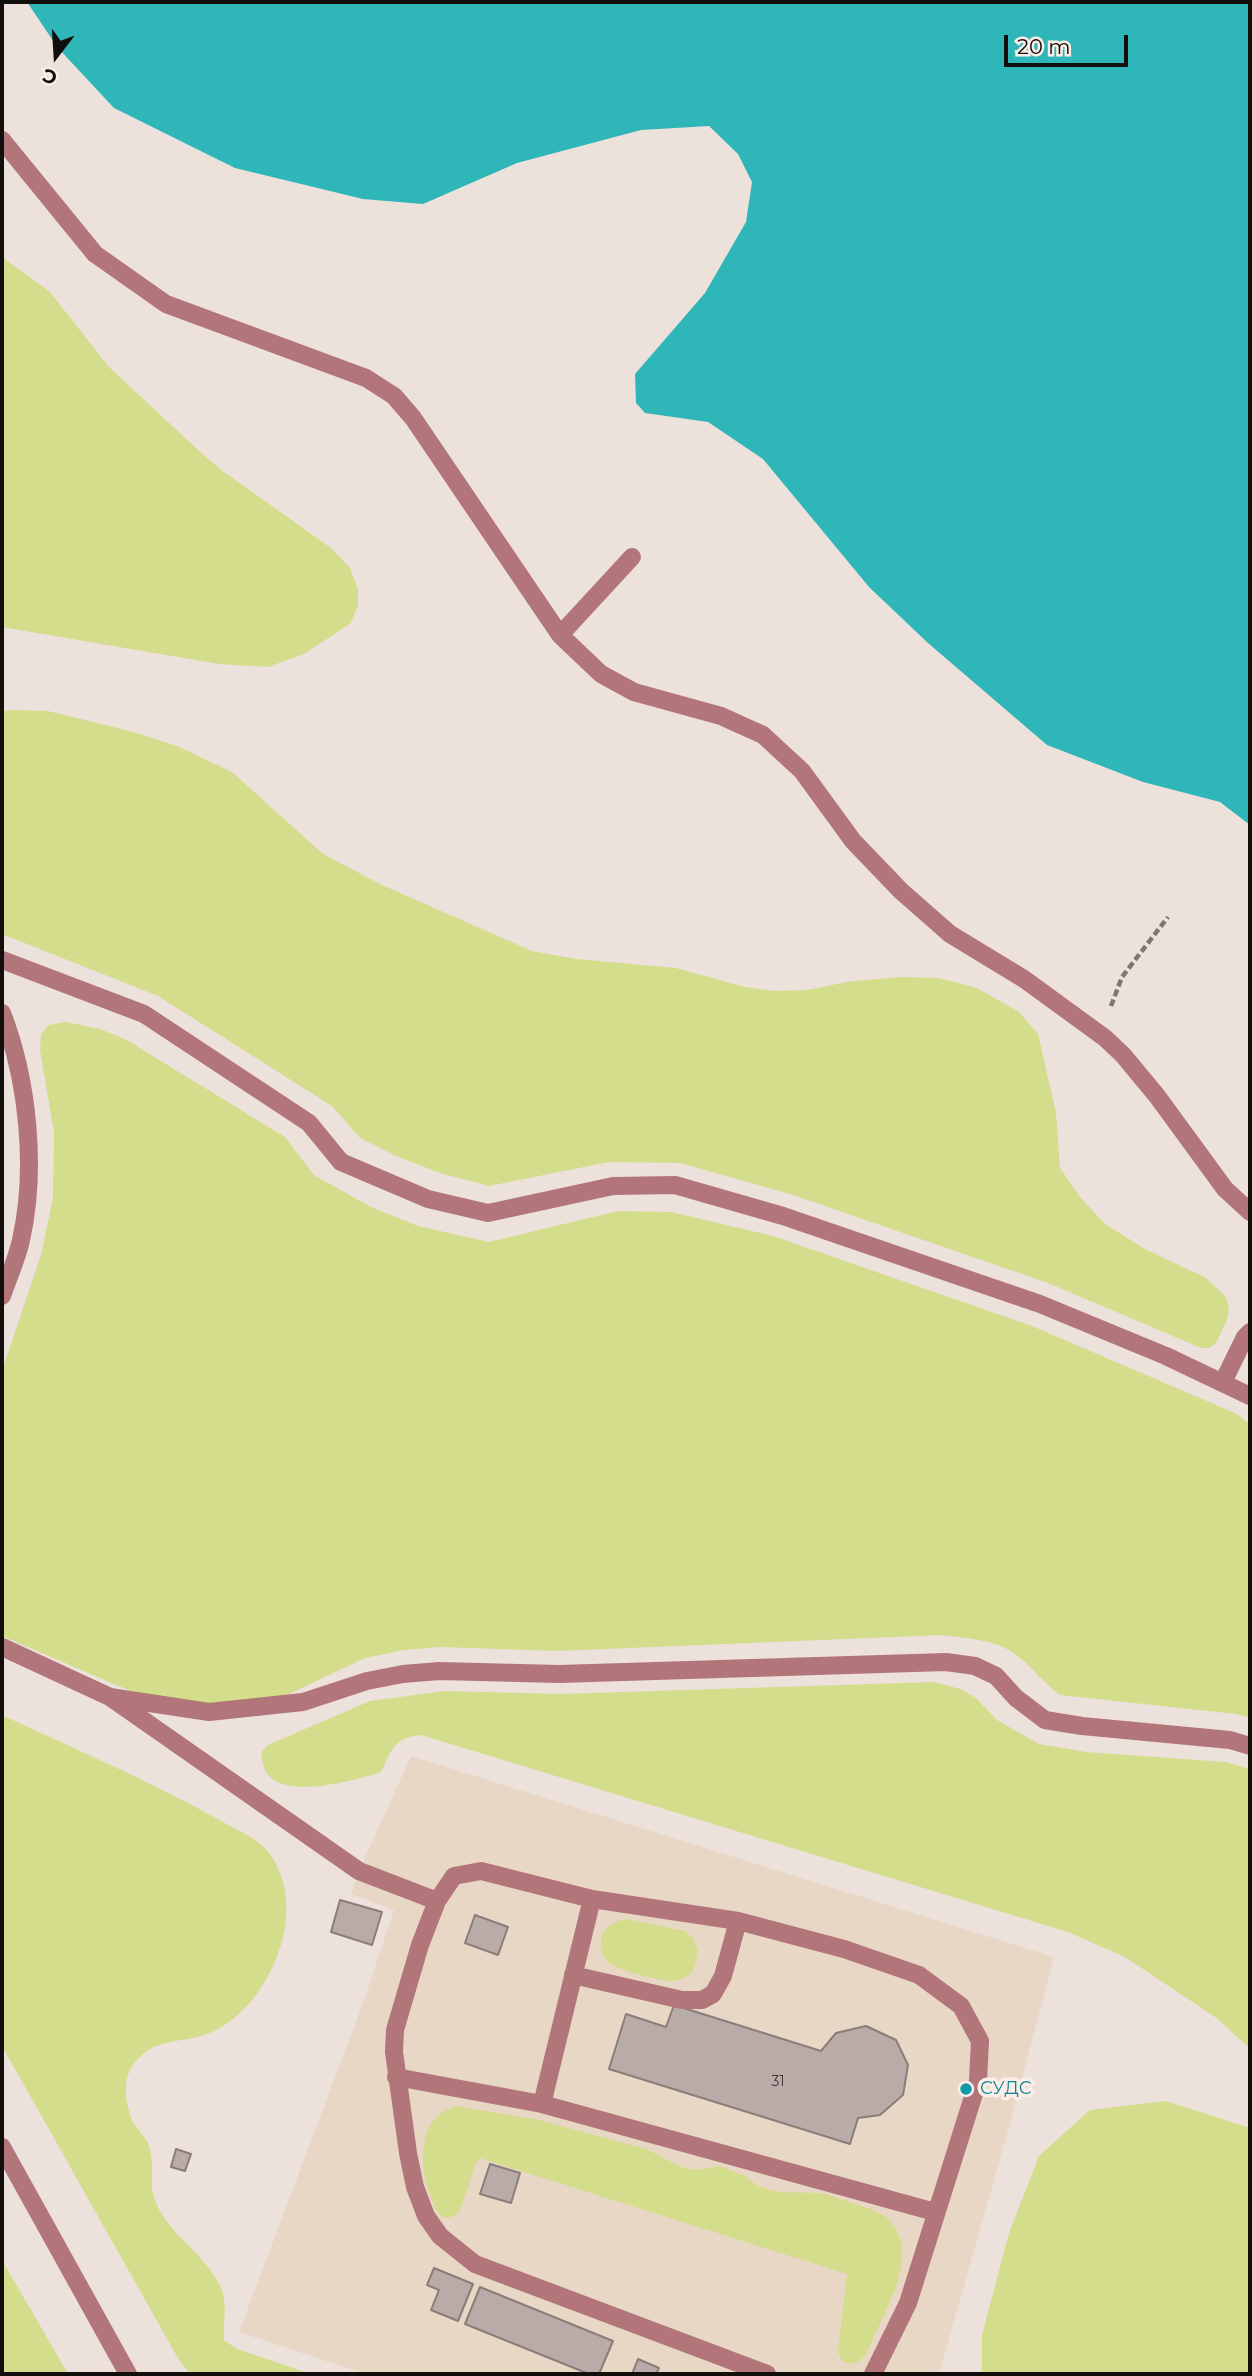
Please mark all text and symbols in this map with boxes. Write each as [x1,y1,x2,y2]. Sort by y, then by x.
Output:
north arrow [21,21,91,91]
scale bar [1007,21,1131,65]
text: 20 m [1017,34,1071,59]
text: С [40,64,60,90]
house number: 31 [772,2074,784,2090]
place label: СУДС [980,2078,1032,2100]
marker: СУДС [958,2081,974,2097]

